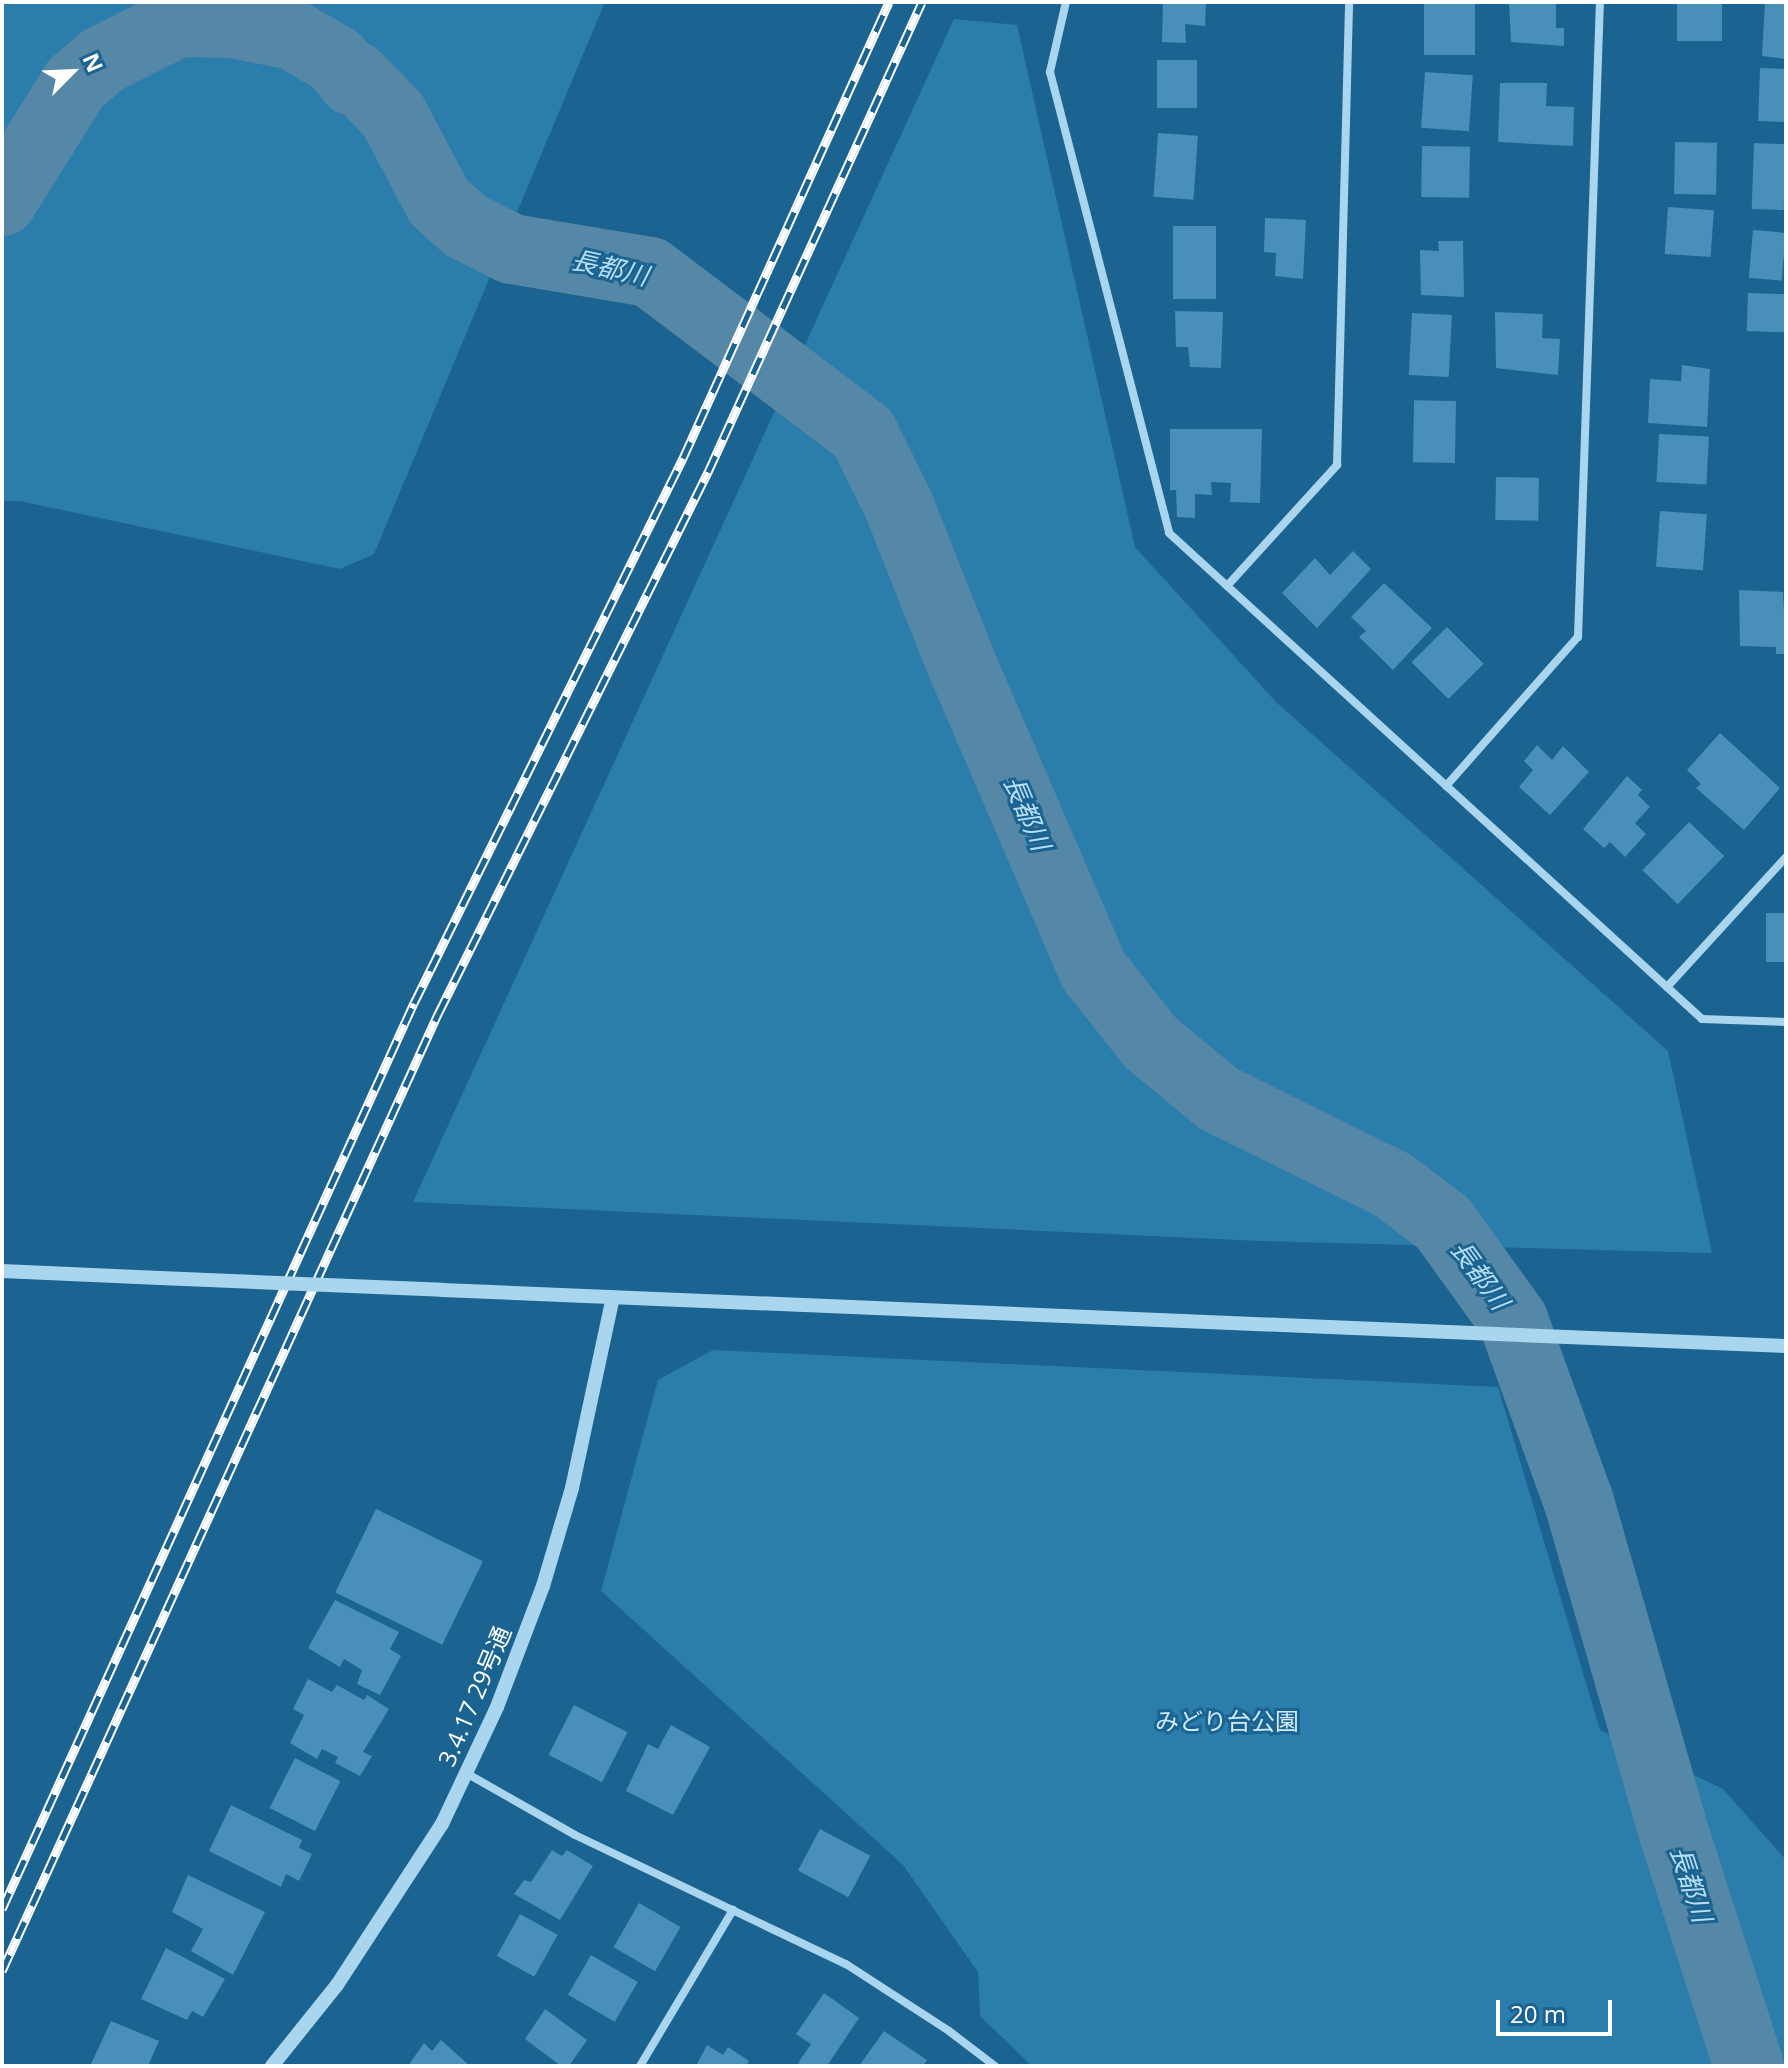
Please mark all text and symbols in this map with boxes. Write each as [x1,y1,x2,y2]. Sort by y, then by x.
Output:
north arrow [32,32,112,112]
text: N [77,48,111,77]
water label: 長都川 [568,244,652,292]
water label: 長都川 [997,771,1057,855]
water label: 長都川 [1444,1234,1516,1316]
street label: 3.4.17 29号通 [432,1622,516,1770]
park label: みどり台公園 [1155,1707,1299,1735]
water label: 長都川 [1664,1842,1718,1926]
scale bar [1500,1984,1616,2034]
text: 20 m [1510,1997,1566,2030]

